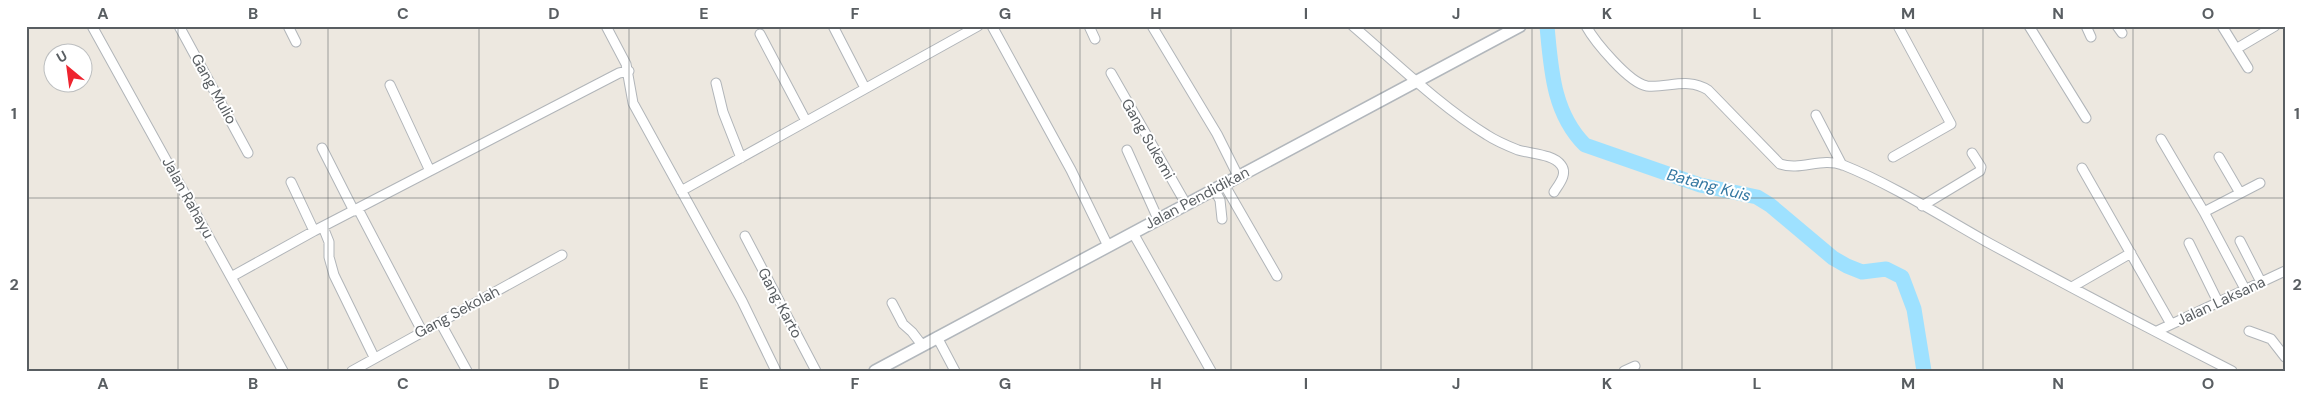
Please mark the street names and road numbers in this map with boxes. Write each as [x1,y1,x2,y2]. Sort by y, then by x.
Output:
street label: Gang Mulio [186,50,242,128]
street label: Gang Sukemi [1117,95,1179,183]
street label: Jalan Rahayu [157,154,219,242]
street label: Jalan Pendidikan [1141,162,1253,234]
street label: Gang Karto [753,264,807,342]
street label: Jalan Laksana [2174,272,2268,330]
street label: Gang Sekolah [411,281,503,343]

